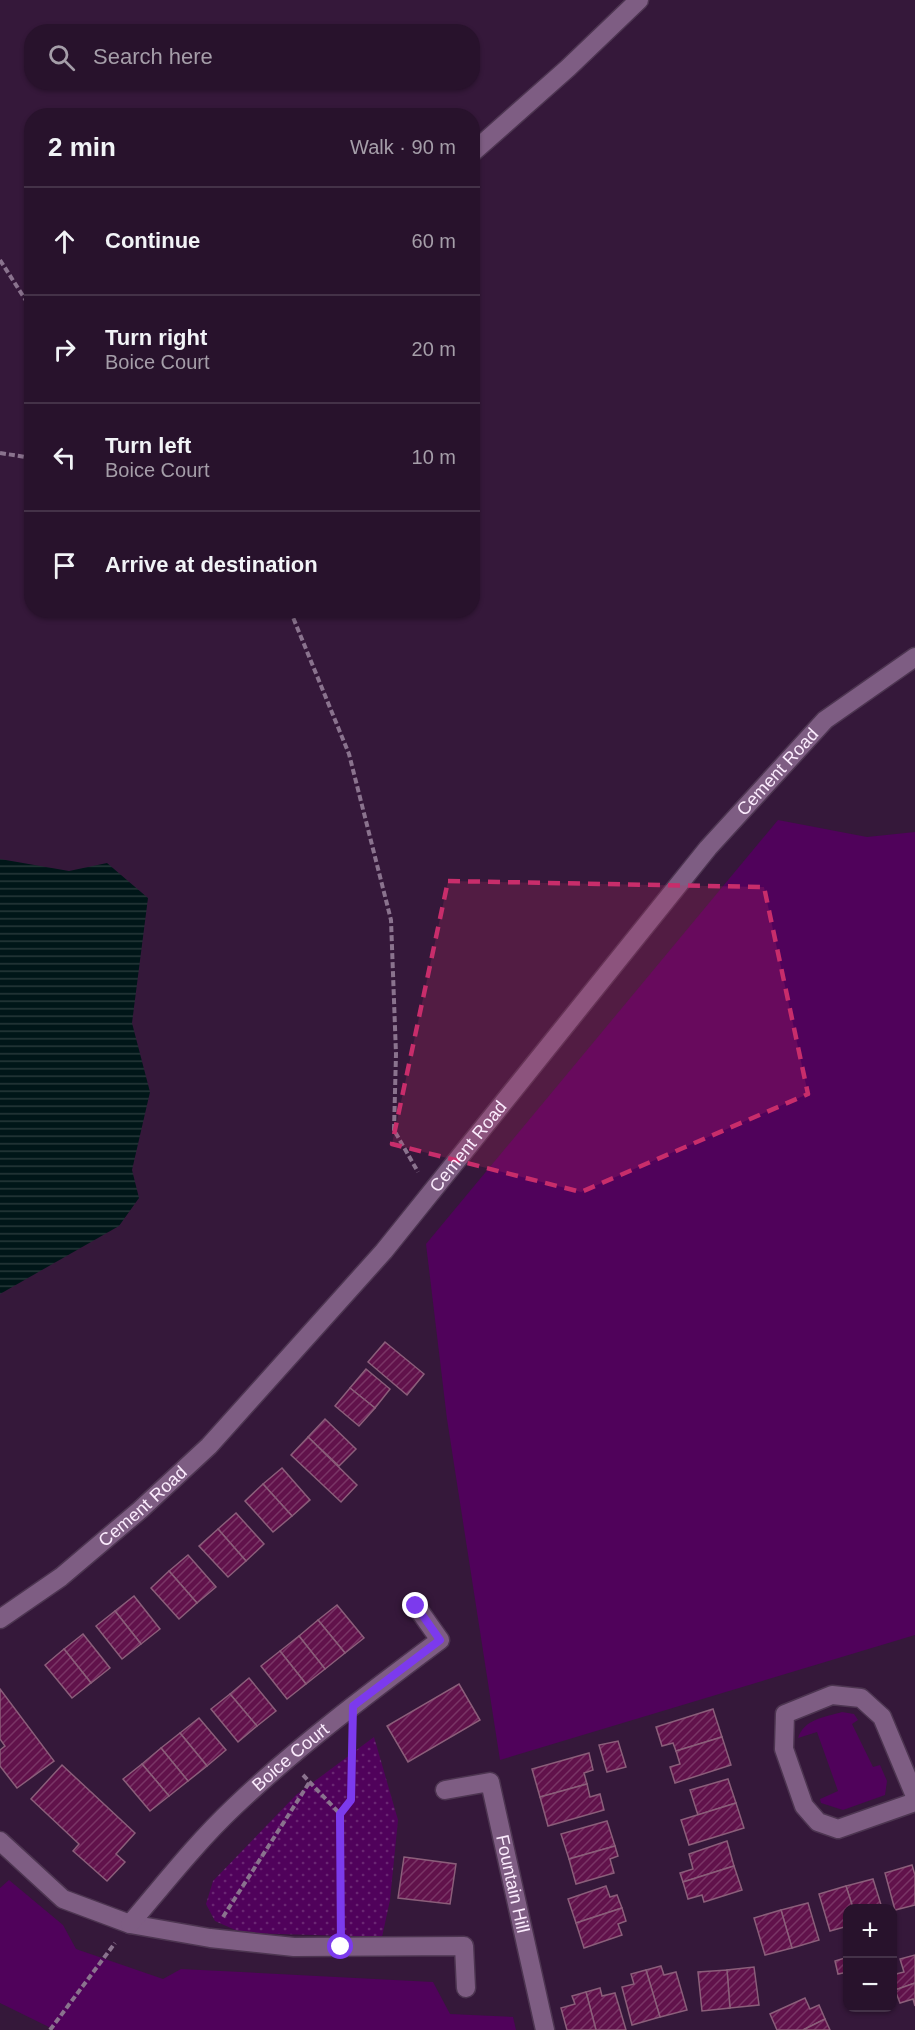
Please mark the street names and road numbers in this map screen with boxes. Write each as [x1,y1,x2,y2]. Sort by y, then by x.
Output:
street label: Cement Road [733,724,822,820]
street label: Cement Road [425,1097,511,1196]
street label: Cement Road [94,1462,191,1551]
street label: Boice Court [248,1719,333,1795]
street label: Fountain Hill [492,1833,533,1935]

